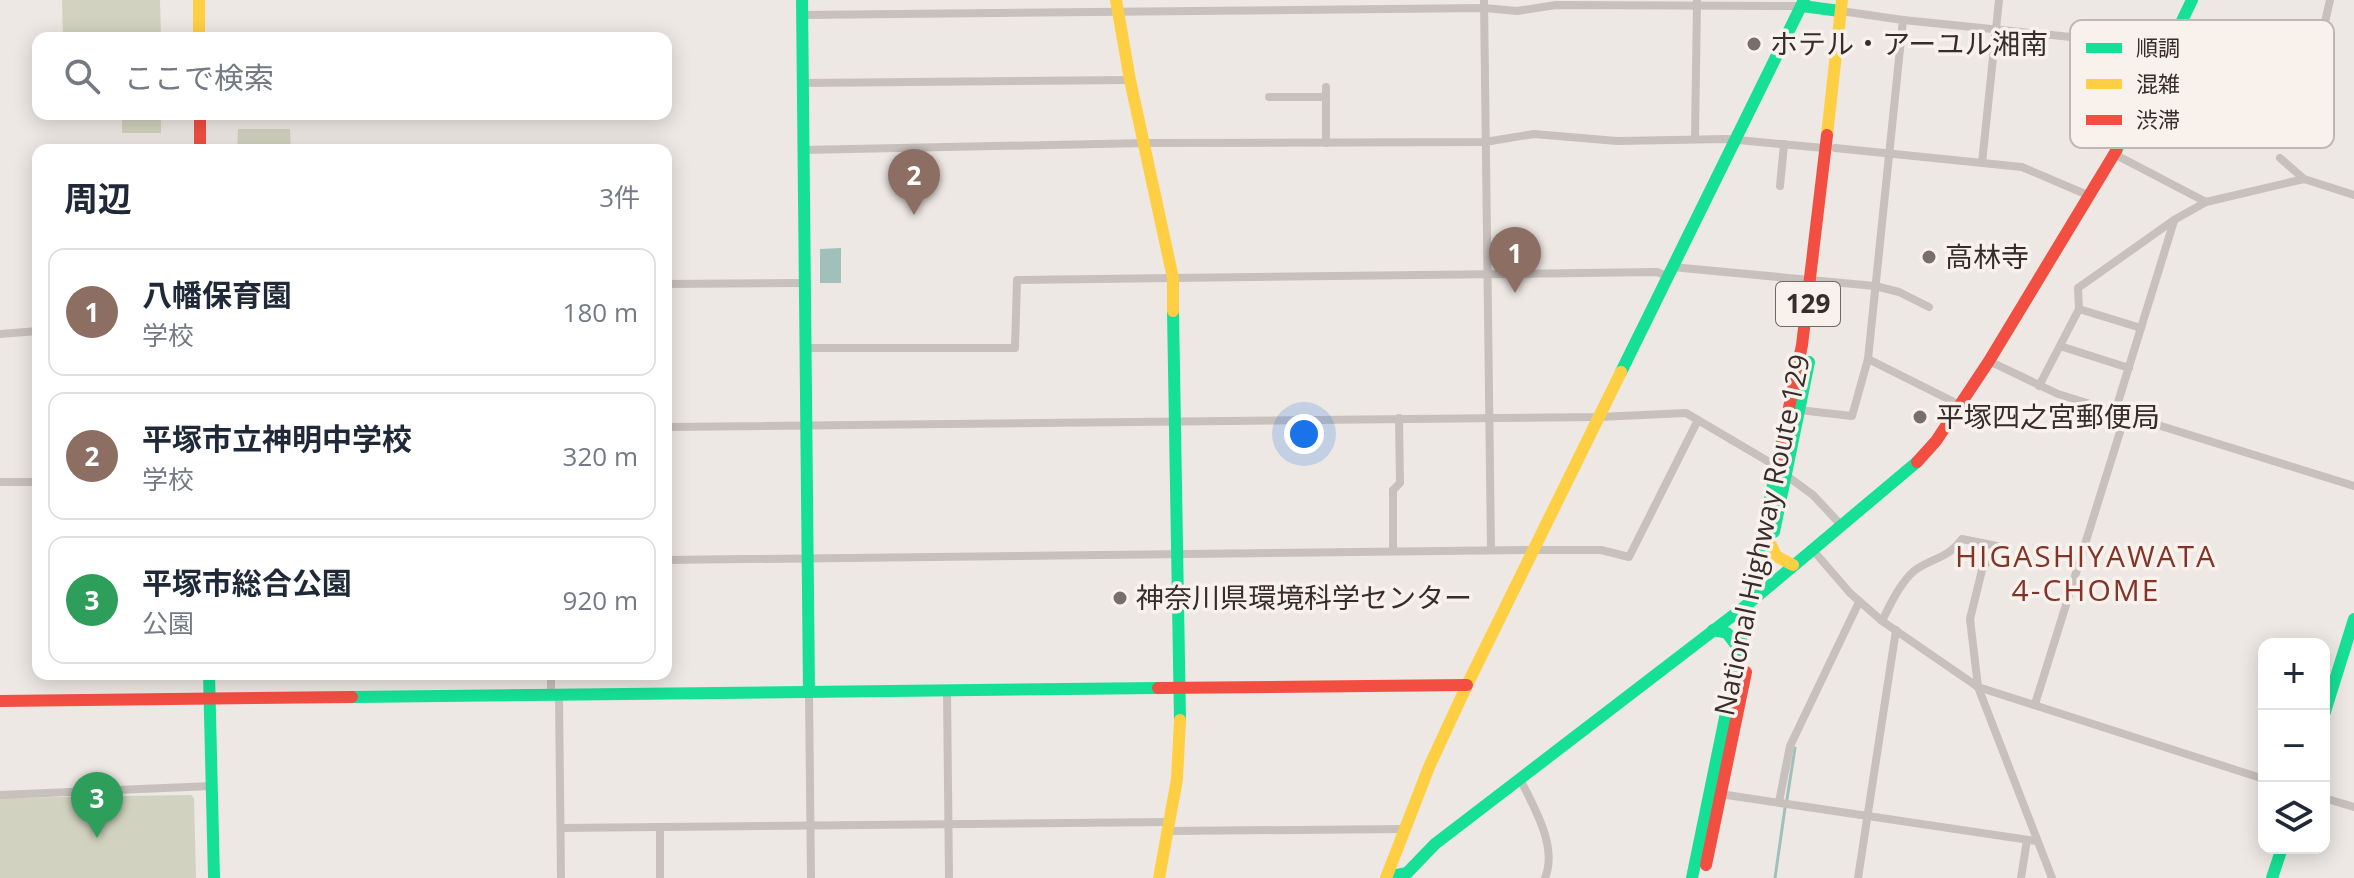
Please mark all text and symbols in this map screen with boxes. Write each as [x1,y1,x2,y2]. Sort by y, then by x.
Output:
legend [2070,20,2334,148]
place label: ホテル・アーユル湘南 [1770,24,2048,62]
search box [32,32,672,120]
text: 順調 [2136,32,2180,62]
marker: ホテル・アーユル湘南 [1745,35,1763,53]
icon: search [60,54,104,98]
text: ここで検索 [124,57,274,98]
text: 混雑 [2136,68,2180,98]
text: 渋滞 [2136,104,2180,134]
pin: 2 [888,149,940,215]
text: 周辺 [64,175,132,221]
text: 3件 [599,179,640,215]
pin: 1 [1489,227,1541,293]
place label: 高林寺 [1945,237,2029,275]
marker: 高林寺 [1920,248,1938,266]
text: 八幡保育園 [142,274,292,315]
road number: 129 [1776,282,1840,326]
text: 1 [85,294,99,330]
text: 180 m [563,294,638,330]
text: 学校 [142,317,194,353]
street label: National Highway Route 129 [1704,351,1818,719]
place label: 平塚四之宮郵便局 [1936,397,2160,435]
marker: 平塚四之宮郵便局 [1911,408,1929,426]
your location [1284,414,1324,454]
text: 平塚市立神明中学校 [142,418,412,459]
text: 2 [85,438,99,474]
text: 320 m [563,438,638,474]
text: 学校 [142,461,194,497]
district label: HIGASHIYAWATA 4-CHOME [1955,535,2217,610]
text: 平塚市総合公園 [142,562,352,603]
place label: 神奈川県環境科学センター [1136,578,1472,616]
text: 3 [85,582,99,618]
text: 920 m [563,582,638,618]
marker: 神奈川県環境科学センター [1111,589,1129,607]
text: 公園 [142,605,194,641]
map controls [2258,638,2330,854]
button: + [2258,638,2330,710]
button: − [2258,710,2330,782]
pin: 3 [71,772,123,838]
button: layers [2258,782,2330,854]

